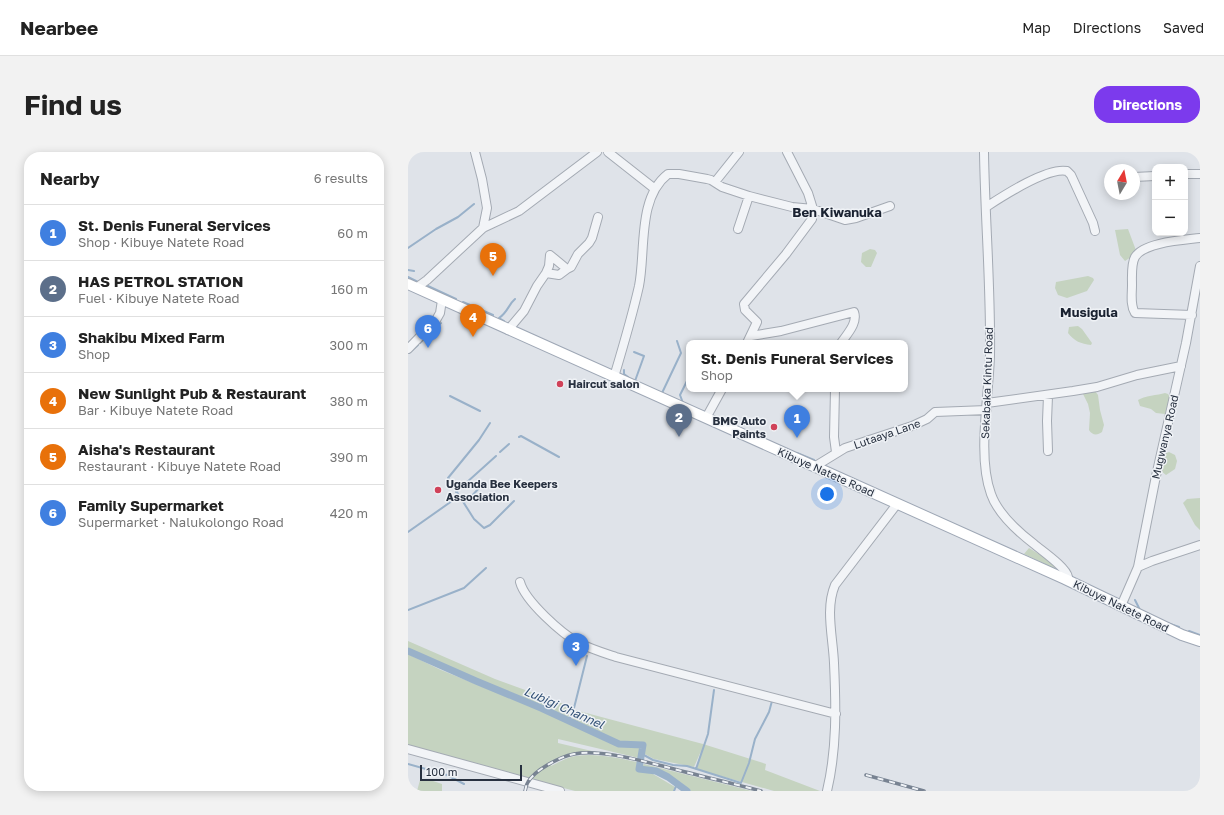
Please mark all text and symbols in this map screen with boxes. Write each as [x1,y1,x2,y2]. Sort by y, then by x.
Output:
text: Nearbee [20,16,98,39]
text: Map [1022,19,1051,36]
text: Directions [1073,19,1141,36]
text: Saved [1163,19,1204,36]
button: Directions [1094,86,1200,123]
text: Find us [24,88,122,121]
north arrow [1104,164,1140,200]
map controls [1152,164,1188,236]
button: + [1152,164,1188,200]
text: Nearby [40,168,100,189]
text: 6 results [314,170,368,186]
button: − [1152,200,1188,236]
district label: Ben Kiwanuka [792,204,882,220]
text: St. Denis Funeral Services [78,216,271,234]
text: 1 [50,225,56,241]
text: 60 m [337,225,368,241]
text: Shop · Kibuye Natete Road [78,234,244,250]
pin: 5 [480,243,506,276]
text: HAS PETROL STATION [78,272,243,290]
text: 2 [49,281,57,297]
text: 160 m [331,281,368,297]
text: Fuel · Kibuye Natete Road [78,290,240,306]
pin: 4 [460,304,486,337]
district label: Musigula [1060,304,1118,320]
pin: 6 [415,315,441,348]
street label: Sekabaka Kintu Road [978,327,995,439]
text: Shakibu Mixed Farm [78,328,225,346]
text: 3 [49,337,57,353]
text: 300 m [330,337,368,353]
popup [686,340,908,392]
text: Shop [78,346,110,362]
text: St. Denis Funeral Services [701,349,893,367]
text: Shop [701,367,733,383]
place label: Haircut salon [568,377,640,390]
marker: Haircut salon [555,379,565,389]
text: New Sunlight Pub & Restaurant [78,384,306,402]
text: 4 [49,393,57,409]
text: 380 m [330,393,368,409]
street label: Mugwanya Road [1148,393,1181,480]
text: Bar · Kibuye Natete Road [78,402,233,418]
pin: 2 [666,404,692,437]
pin: 1 [784,405,810,438]
place label: BMG Auto Paints [712,414,766,440]
street label: Lutaaya Lane [852,416,922,451]
marker: BMG Auto Paints [769,422,779,432]
text: Aisha's Restaurant [78,440,215,458]
street label: Kibuye Natete Road [776,444,877,499]
text: 5 [49,449,57,465]
text: 390 m [330,449,368,465]
text: Restaurant · Kibuye Natete Road [78,458,281,474]
place label: Uganda Bee Keepers Association [446,477,558,503]
your location [817,484,837,504]
marker: Uganda Bee Keepers Association [433,485,443,495]
text: Family Supermarket [78,496,224,514]
text: 6 [49,505,57,521]
text: 420 m [330,505,368,521]
text: Supermarket · Nalukolongo Road [78,514,284,530]
street label: Kibuye Natete Road [1071,577,1171,634]
pin: 3 [563,633,589,666]
water label: Lubigi Channel [522,683,608,732]
scale bar [420,763,522,782]
text: 100 m [426,765,457,778]

